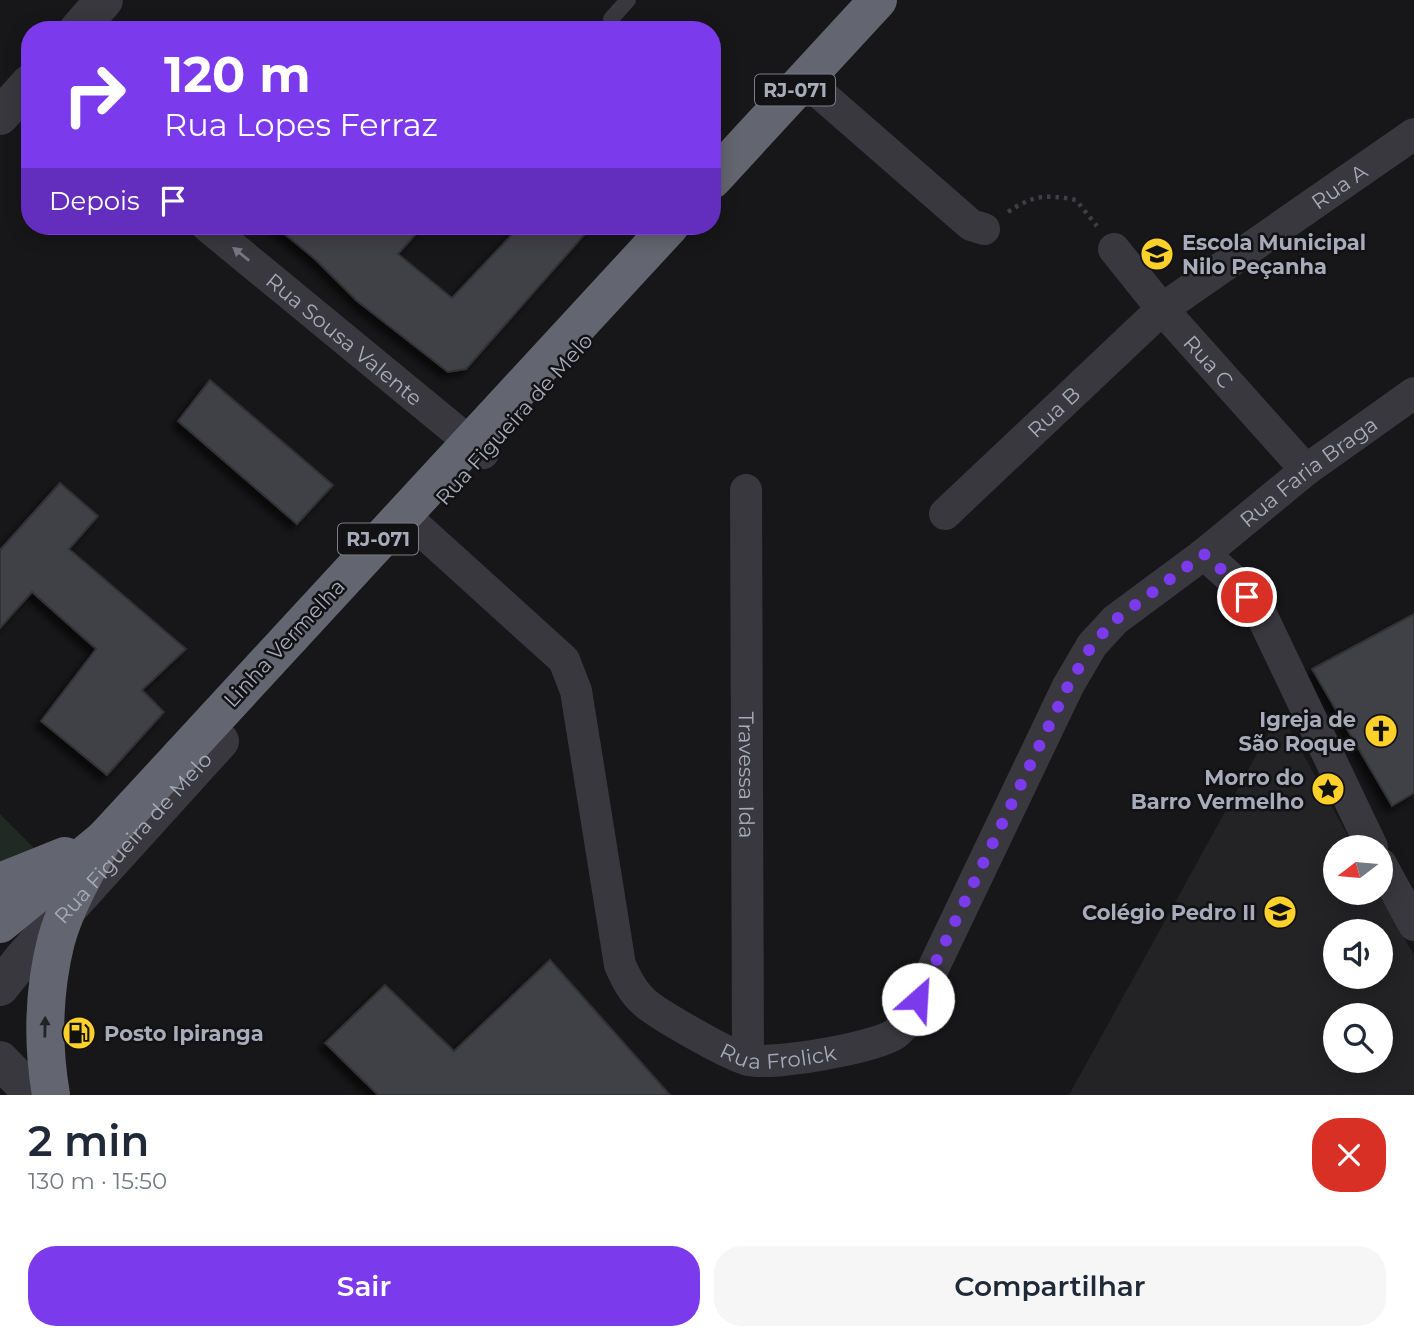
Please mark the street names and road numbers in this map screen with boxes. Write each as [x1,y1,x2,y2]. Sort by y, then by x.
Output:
road number: RJ-071 [755,74,835,106]
street label: Rua A [1306,158,1372,214]
street label: Rua Sousa Valente [261,268,428,411]
street label: Rua Figueira de Melo [430,328,598,510]
street label: Rua C [1179,330,1239,393]
street label: Rua B [1022,381,1085,442]
street label: Rua Faria Braga [1234,411,1382,532]
road number: RJ-071 [338,524,418,554]
street label: Linha Vermelha [218,574,350,712]
street label: Travessa Ida [734,712,760,838]
street label: Rua Figueira de Melo [49,747,217,928]
street label: Rua Frolick [716,1037,839,1074]

